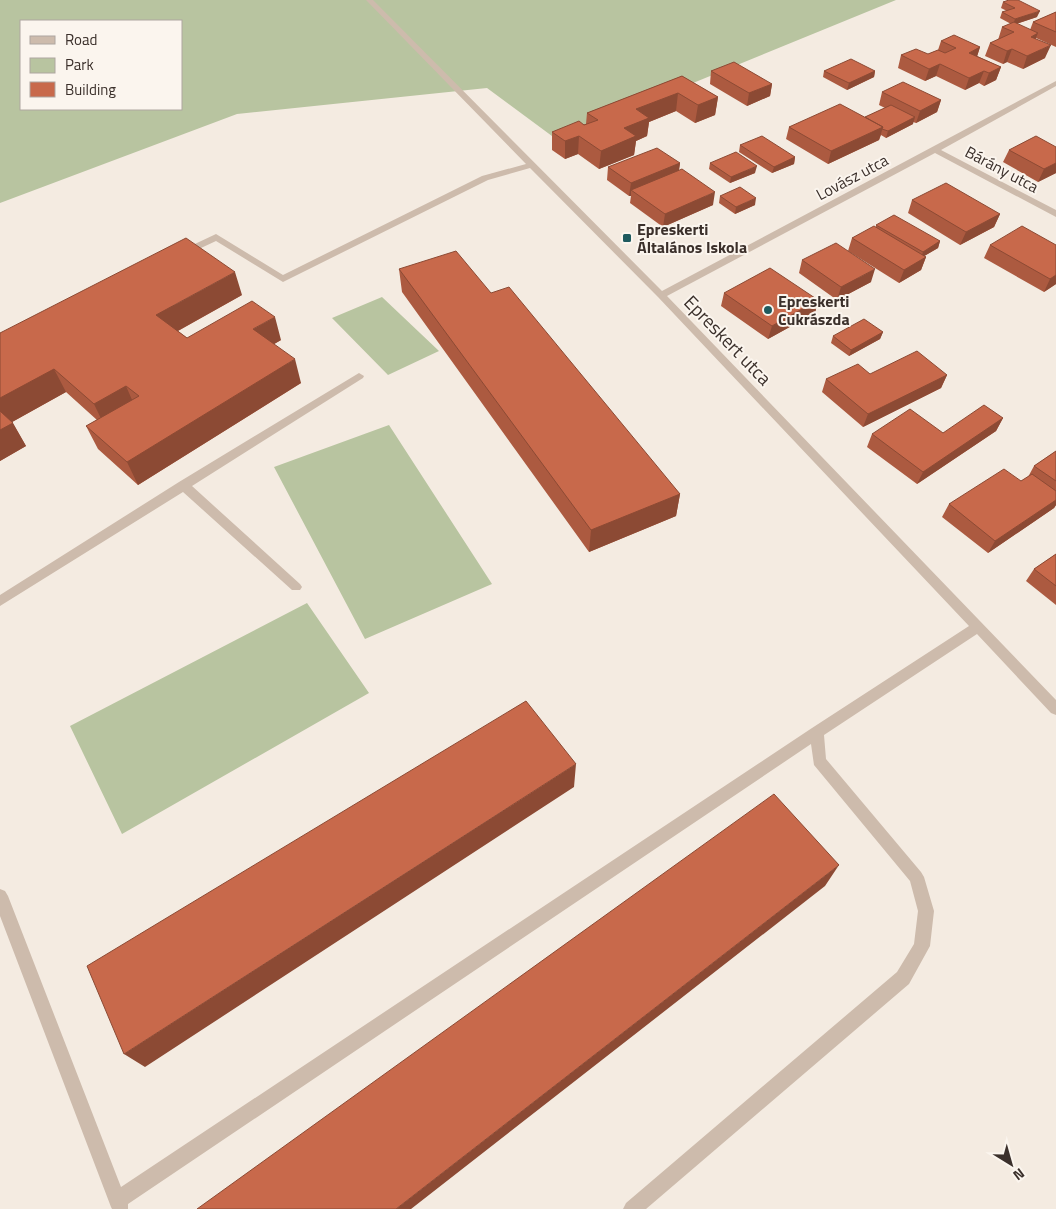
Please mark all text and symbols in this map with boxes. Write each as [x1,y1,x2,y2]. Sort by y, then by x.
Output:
legend [20,20,182,110]
text: Road [65,28,97,51]
text: Park [65,53,94,76]
text: Building [65,78,116,101]
street label: Bárány utca [961,140,1043,198]
street label: Lovász utca [812,148,892,206]
place label: Epreskerti Általános Iskola [637,217,747,259]
marker: Epreskerti Általános Iskola [621,232,633,244]
street label: Epreskert utca [678,288,779,392]
place label: Epreskerti Cukrászda [778,289,850,331]
marker: Epreskerti Cukrászda [762,304,774,316]
north arrow [986,1139,1036,1189]
text: N [1009,1163,1029,1186]

